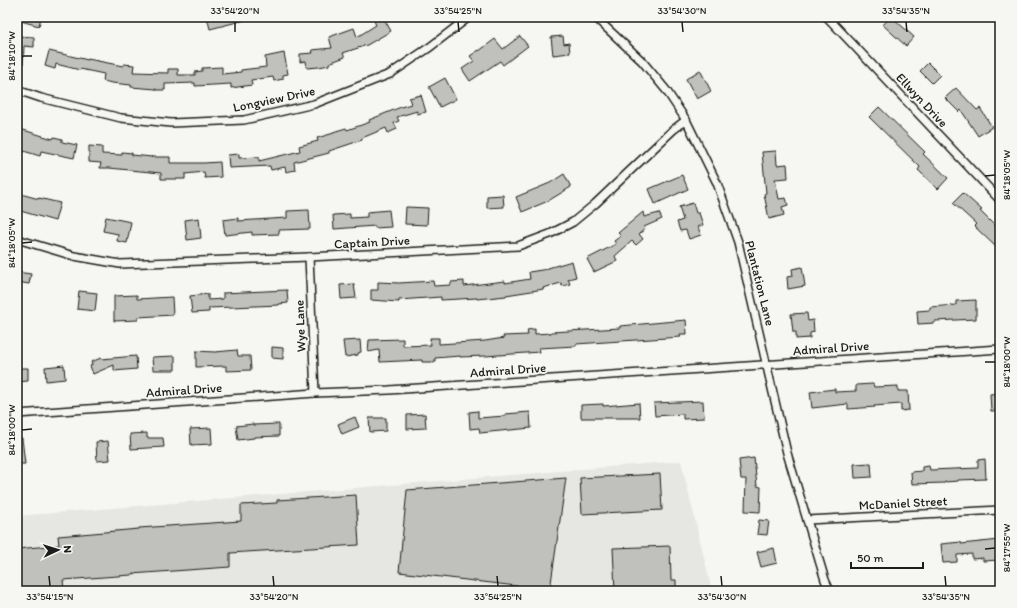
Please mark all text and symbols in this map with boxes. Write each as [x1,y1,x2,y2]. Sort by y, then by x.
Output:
text: 33°54'20"N [211,4,260,17]
text: 33°54'25"N [434,4,482,17]
text: 33°54'30"N [658,4,707,17]
text: 33°54'35"N [882,4,930,17]
text: 84°18'10"W [5,31,18,81]
street label: Ellwyn Drive [893,70,951,130]
street label: Longview Drive [232,83,316,115]
text: 84°18'05"W [1000,150,1013,200]
text: 84°18'05"W [5,218,18,268]
street label: Captain Drive [334,233,410,251]
street label: Plantation Lane [742,239,778,327]
street label: Wye Lane [292,300,308,352]
text: 84°18'00"W [1000,336,1013,387]
street label: Admiral Drive [792,338,870,358]
street label: Admiral Drive [469,360,547,380]
street label: Admiral Drive [145,380,223,400]
text: 84°18'00"W [5,404,18,455]
street label: McDaniel Street [858,493,948,513]
text: 84°17'55"W [1000,523,1013,572]
north arrow [38,530,78,570]
scale bar [851,544,923,570]
text: N [61,545,74,554]
text: 50 m [857,551,883,565]
text: 33°54'15"N [26,590,74,603]
text: 33°54'20"N [250,590,299,603]
text: 33°54'25"N [474,590,522,603]
text: 33°54'30"N [698,590,747,603]
text: 33°54'35"N [922,590,970,603]

